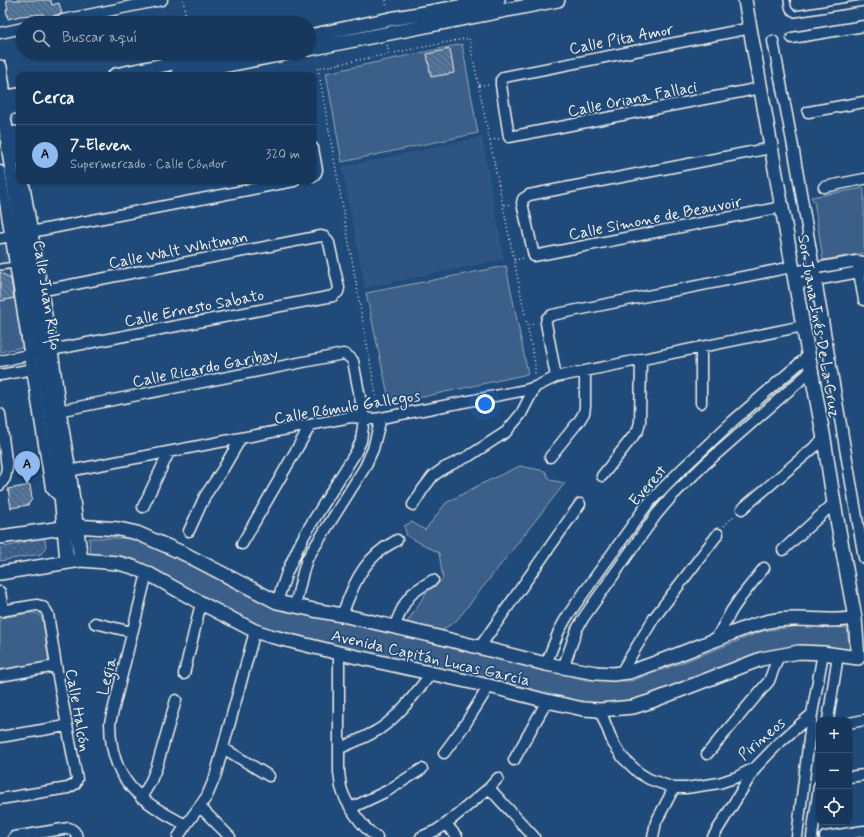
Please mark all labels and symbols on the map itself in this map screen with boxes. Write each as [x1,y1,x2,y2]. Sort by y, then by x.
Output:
street label: Calle Pita Amor [567,19,676,60]
street label: Calle Oriana Fallaci [566,77,699,122]
street label: Calle Simone de Beauvoir [567,191,744,246]
street label: Calle Walt Whitman [107,227,250,274]
street label: Sor Juana Inés De La Cruz [792,233,845,420]
street label: Calle Juan Rulfo [25,239,66,352]
street label: Calle Ernesto Sabato [123,285,266,332]
street label: Calle Ricardo Garibay [131,344,280,393]
street label: Calle Rómulo Gallegos [273,386,422,430]
your location [475,394,495,414]
pin: A [14,451,40,484]
street label: Everest [624,461,672,511]
street label: Avenida Capitán Lucas García [329,625,532,692]
street label: Legia [93,655,123,698]
street label: Calle Halcón [60,667,95,753]
street label: Pirineos [734,713,790,766]

